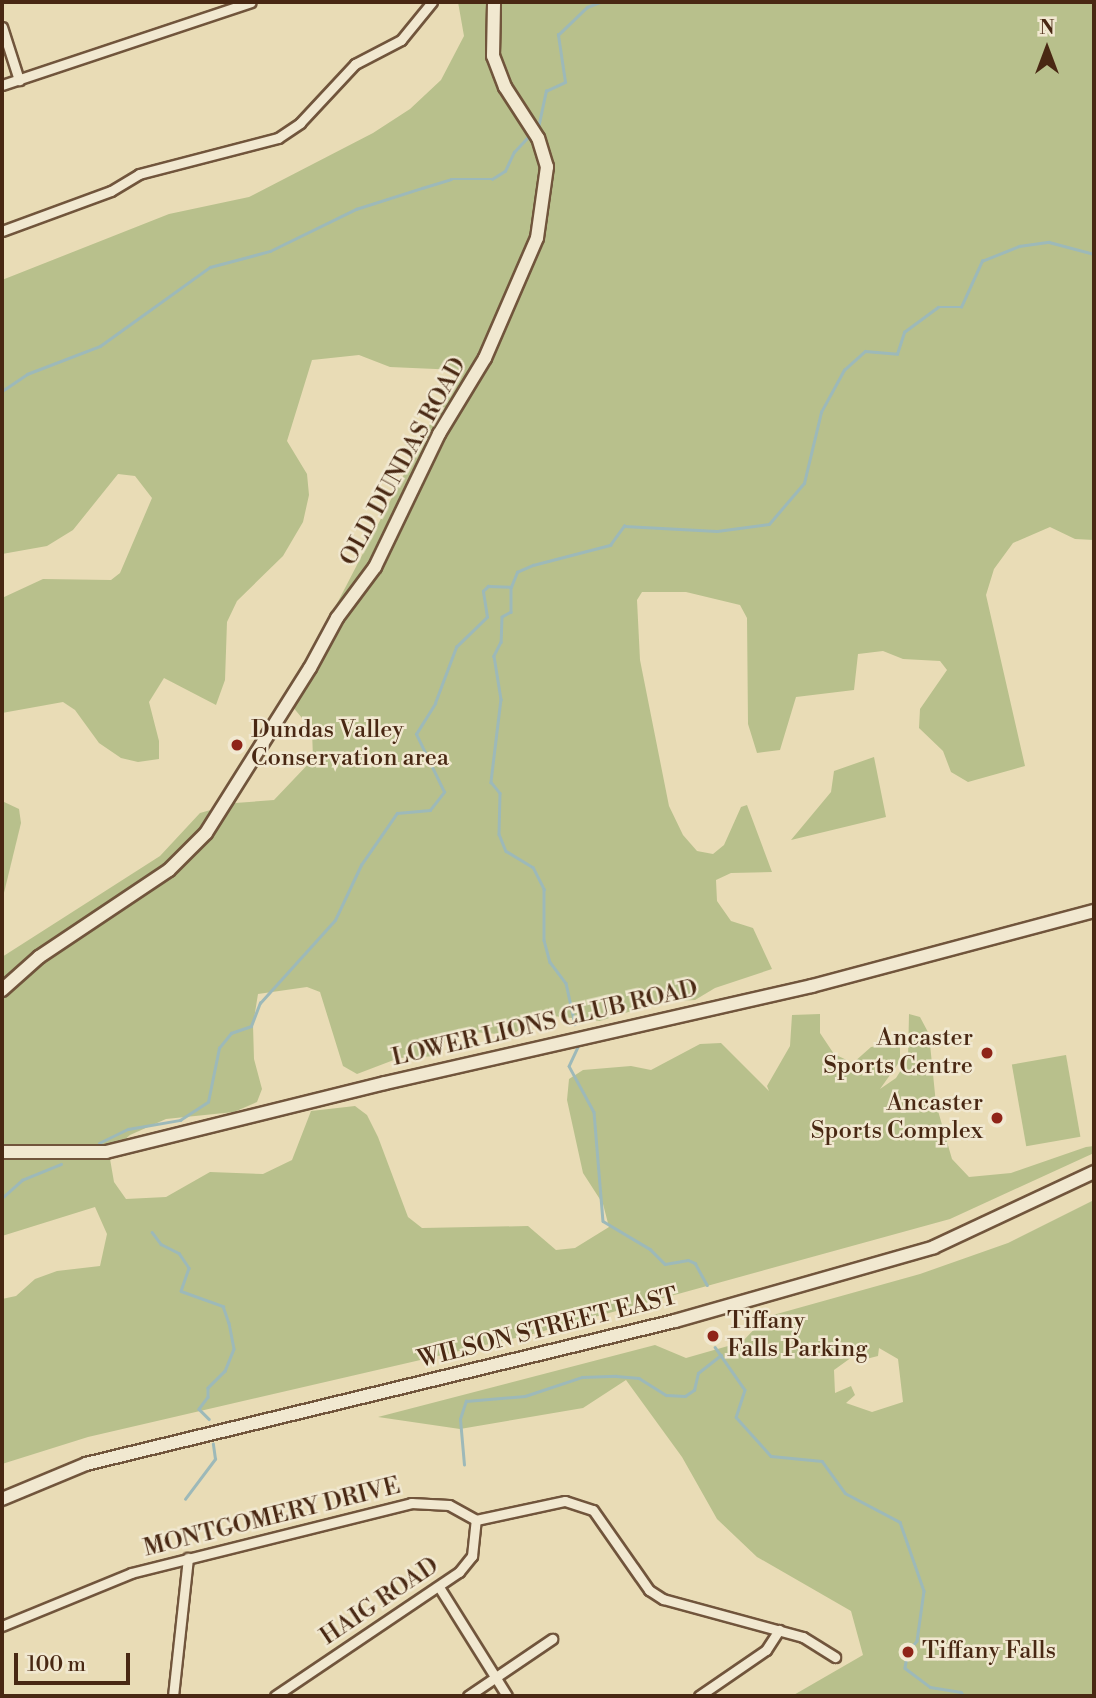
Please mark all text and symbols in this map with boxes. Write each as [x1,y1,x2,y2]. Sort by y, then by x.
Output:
north arrow [1012,14,1082,84]
text: N [1039,16,1055,40]
street label: OLD DUNDAS ROAD [335,353,473,571]
place label: Dundas Valley Conservation area [251,717,449,773]
marker: Dundas Valley Conservation area [229,737,245,753]
street label: LOWER LIONS CLUB ROAD [389,975,701,1073]
place label: Ancaster Sports Centre [823,1025,973,1081]
marker: Ancaster Sports Centre [979,1045,995,1061]
place label: Ancaster Sports Complex [811,1090,983,1146]
marker: Ancaster Sports Complex [989,1110,1005,1126]
street label: WILSON STREET EAST [415,1283,681,1375]
place label: Tiffany Falls Parking [727,1308,868,1364]
marker: Tiffany Falls Parking [705,1328,721,1344]
street label: MONTGOMERY DRIVE [141,1472,403,1564]
street label: HAIG ROAD [315,1552,445,1652]
scale bar [18,1638,133,1682]
place label: Tiffany Falls [922,1638,1056,1666]
marker: Tiffany Falls [900,1644,916,1660]
text: 100 m [27,1652,86,1678]

